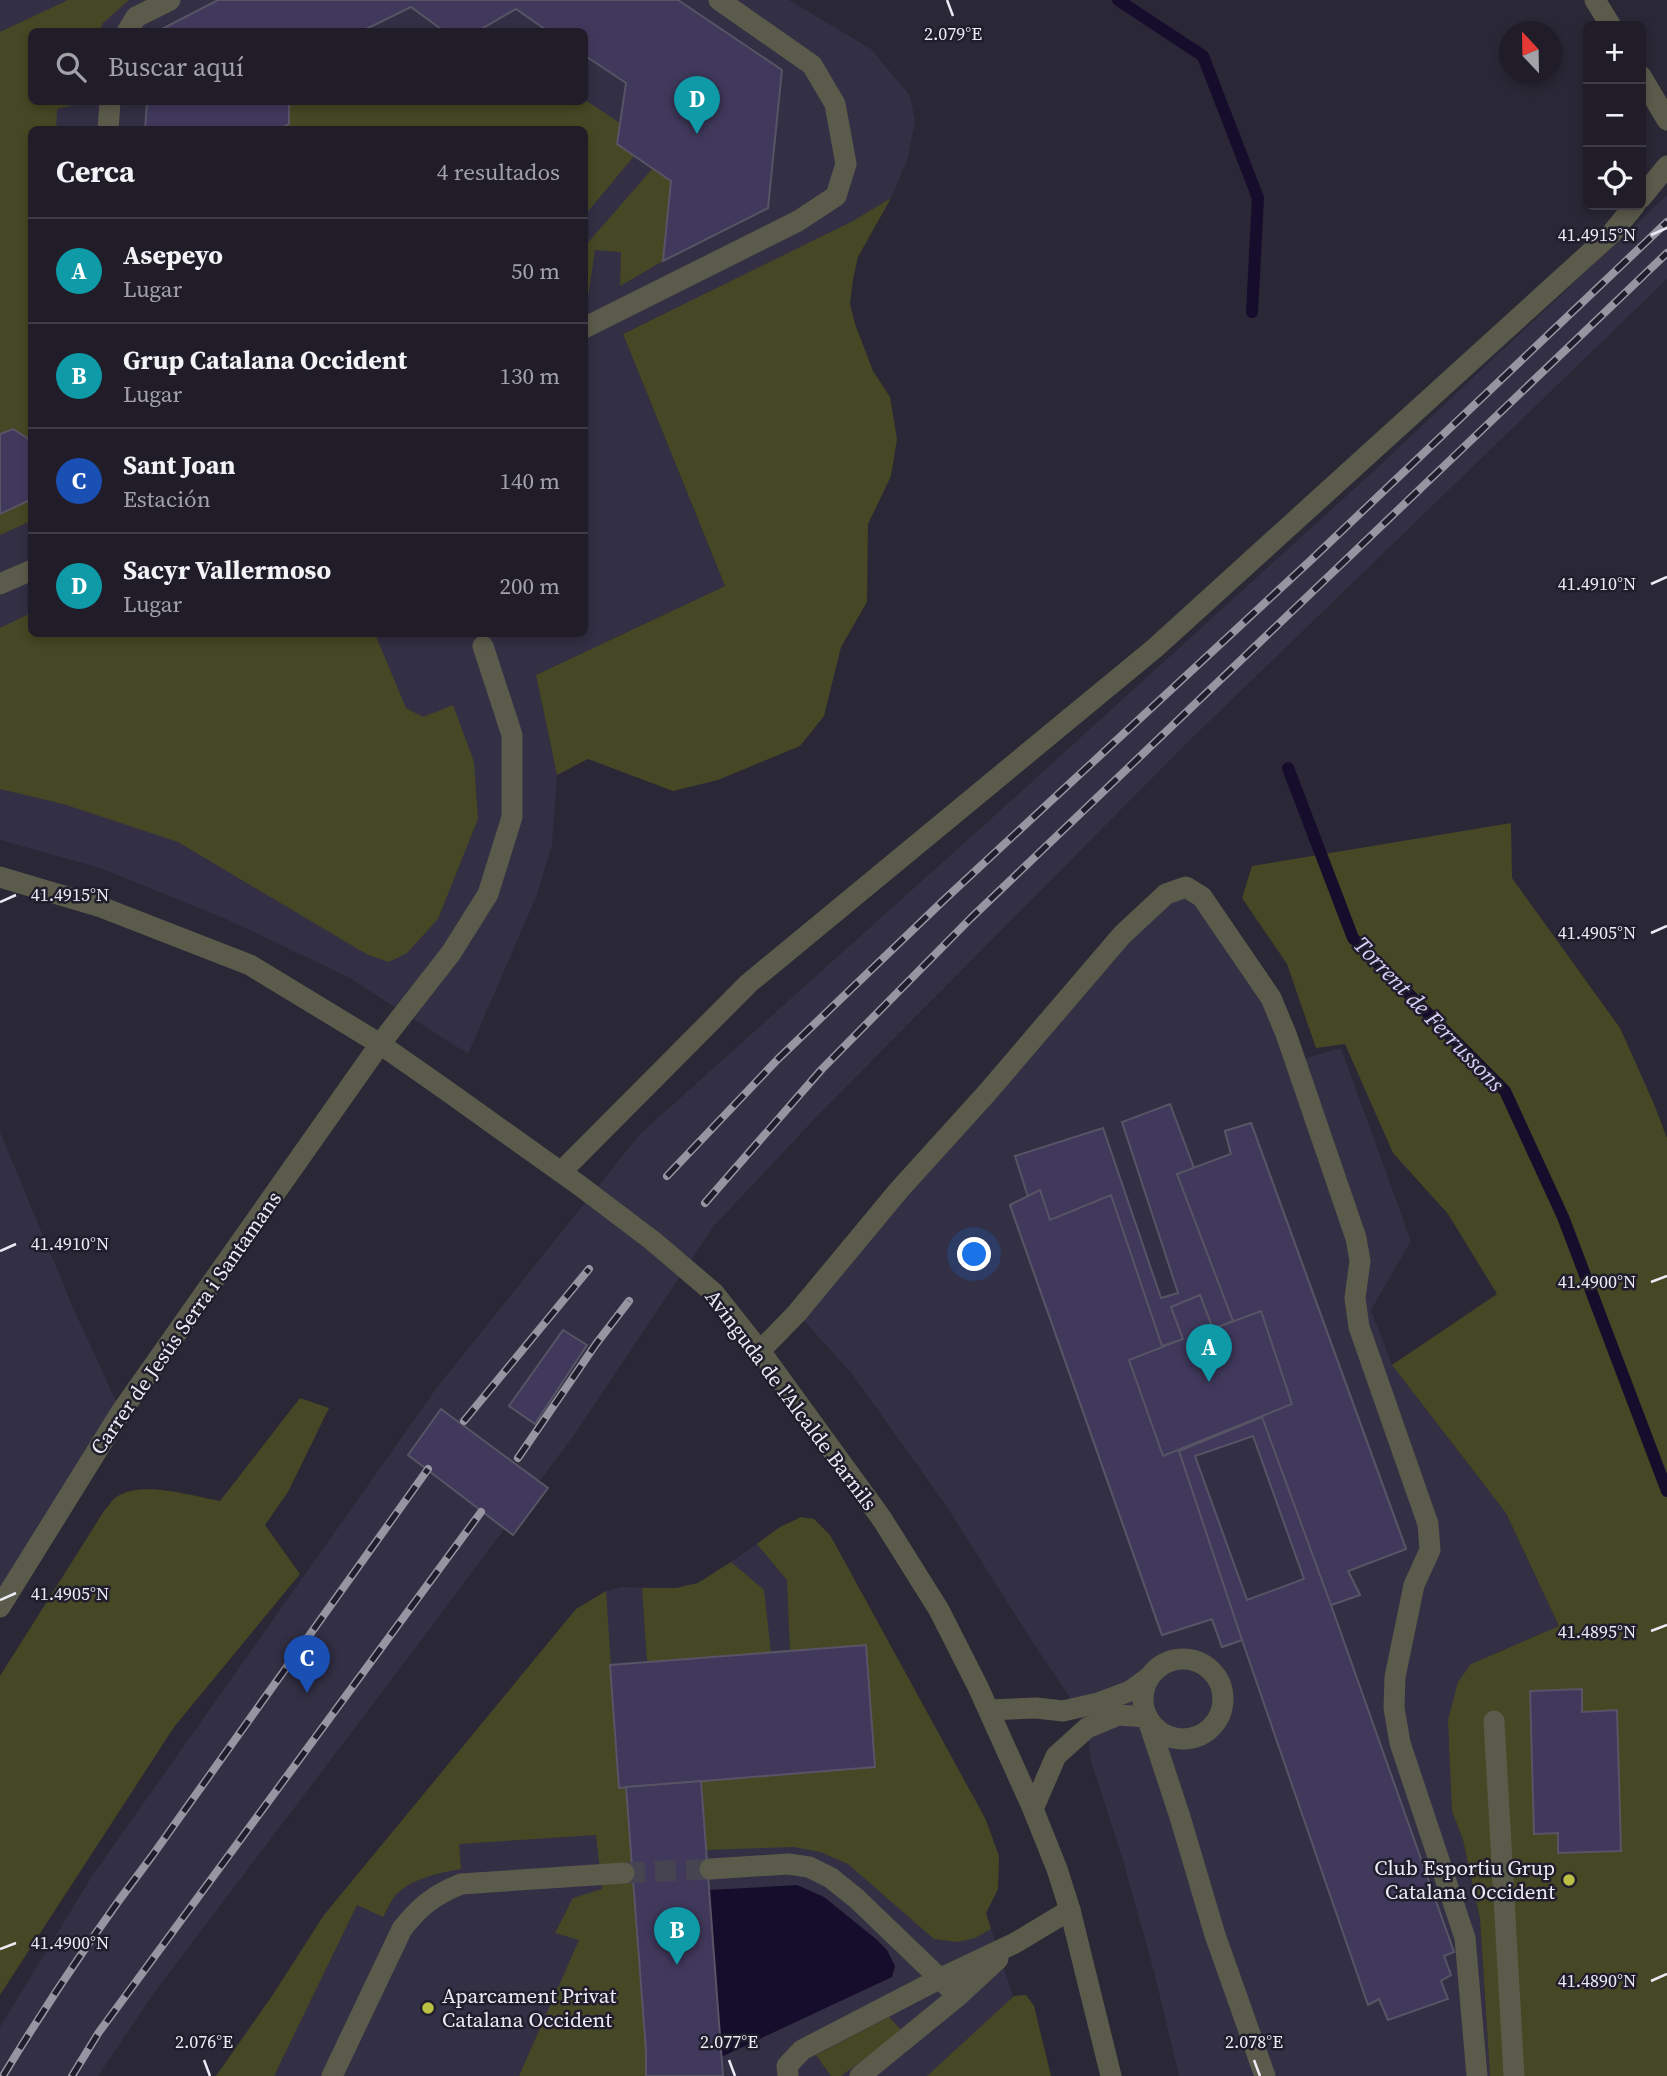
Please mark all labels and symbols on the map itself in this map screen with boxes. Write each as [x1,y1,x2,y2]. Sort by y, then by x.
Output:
text: 2.079°E [924,21,982,46]
north arrow [1499,21,1562,84]
pin: D [674,76,720,134]
text: 41.4915°N [1558,222,1636,247]
text: 41.4910°N [1558,571,1636,596]
text: 41.4915°N [31,882,109,907]
text: 41.4905°N [1558,920,1636,945]
water label: Torrent de Ferrussons [1346,929,1512,1099]
street label: Carrer de Jesús Serra i Santamans [83,1185,288,1460]
text: 41.4910°N [31,1231,109,1256]
your location [957,1237,991,1271]
text: 41.4900°N [1558,1269,1636,1294]
street label: Avinguda de l'Alcalde Barnils [699,1283,884,1516]
pin: A [1186,1324,1232,1382]
text: 41.4905°N [31,1581,109,1606]
text: 41.4895°N [1558,1619,1636,1644]
pin: C [284,1635,330,1693]
place label: Club Esportiu Grup Catalana Occident [1374,1853,1555,1906]
marker: Club Esportiu Grup Catalana Occident [1561,1872,1577,1888]
pin: B [654,1907,700,1965]
text: 41.4900°N [31,1930,109,1955]
text: 41.4890°N [1558,1968,1636,1993]
place label: Aparcament Privat Catalana Occident [442,1981,617,2034]
marker: Aparcament Privat Catalana Occident [420,2000,436,2016]
text: 2.076°E [175,2029,233,2054]
text: 2.077°E [700,2029,758,2054]
text: 2.078°E [1225,2029,1283,2054]

